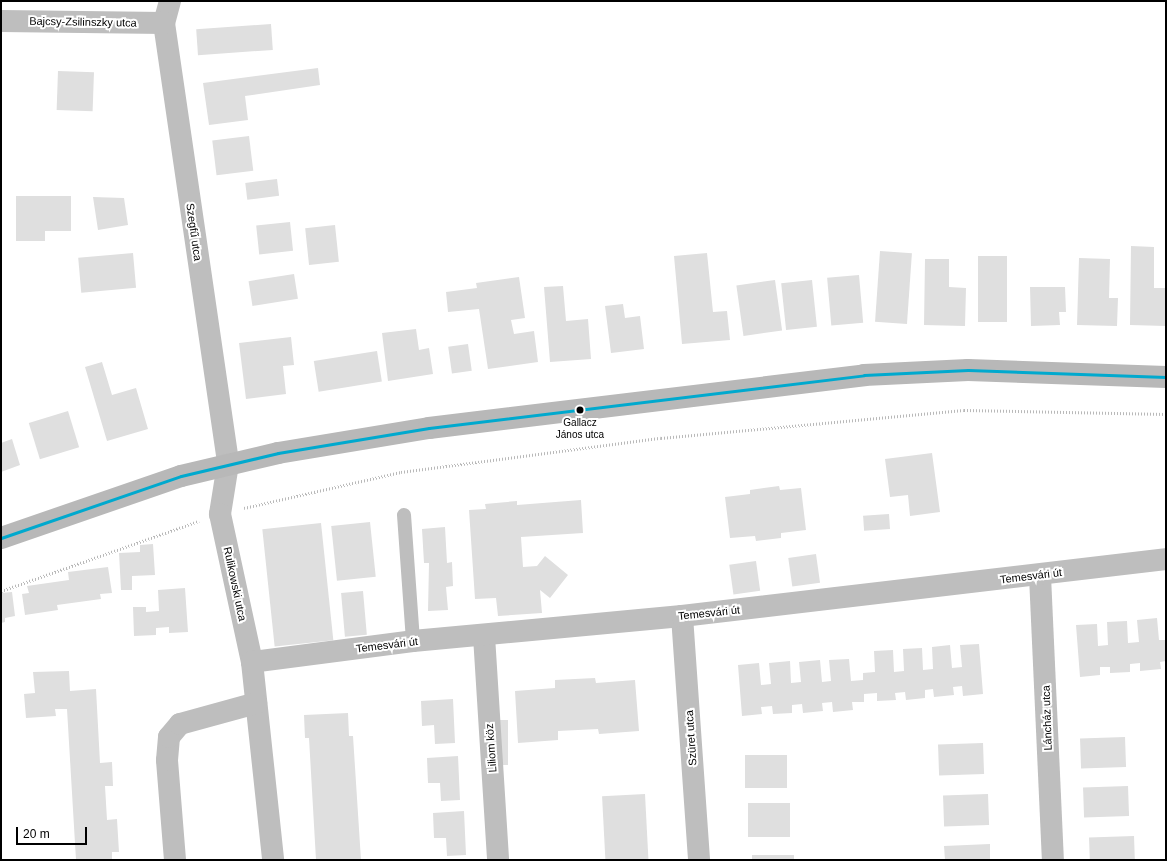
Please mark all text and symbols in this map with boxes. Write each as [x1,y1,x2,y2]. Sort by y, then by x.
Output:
street label: Bajcsy-Zsilinszky utca [29,14,137,30]
street label: Szegfű utca [183,202,205,262]
marker: Gallacz János utca [575,405,585,415]
place label: Gallacz János utca [556,416,604,440]
street label: Rulikowski utca [221,546,249,622]
street label: Temesvári út [999,566,1063,586]
street label: Temesvári út [677,603,741,623]
street label: Temesvári út [355,635,419,655]
street label: Láncház utca [1039,685,1055,751]
street label: Szüret utca [682,710,700,766]
street label: Liliom köz [483,723,499,773]
scale bar [18,819,89,845]
text: 20 m [23,827,50,841]

